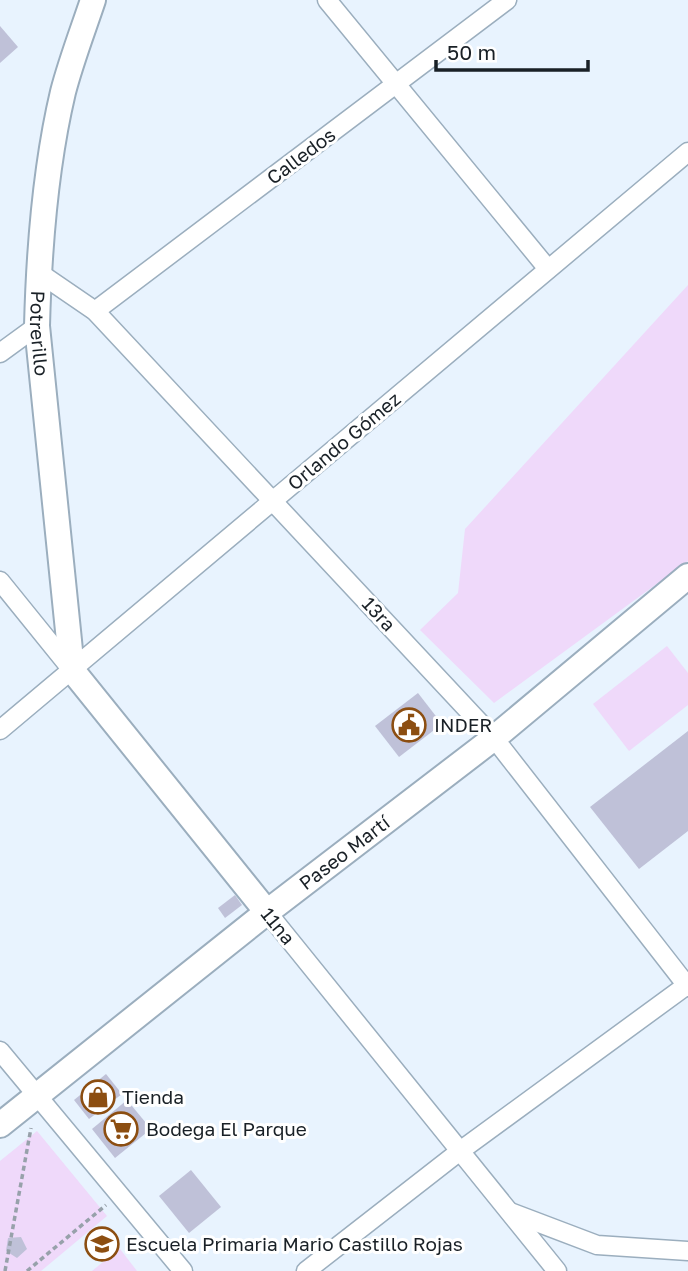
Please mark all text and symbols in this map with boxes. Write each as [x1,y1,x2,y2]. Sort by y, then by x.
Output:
scale bar [436,28,588,72]
text: 50 m [447,39,496,65]
street label: Calledos [262,122,339,189]
street label: Potrerillo [26,290,54,377]
street label: Orlando Gómez [283,387,405,494]
street label: 13ra [358,592,401,636]
public building icon: INDER [390,706,428,744]
place label: INDER [434,713,492,736]
street label: Paseo Martí [294,809,395,894]
street label: 11na [257,903,300,949]
shop icon: Tienda [79,1078,117,1116]
place label: Tienda [122,1085,184,1108]
supermarket icon: Bodega El Parque [102,1110,140,1148]
place label: Bodega El Parque [146,1117,307,1140]
school or university icon: Escuela Primaria Mario Castillo Rojas [83,1225,121,1263]
place label: Escuela Primaria Mario Castillo Rojas [126,1232,463,1255]

